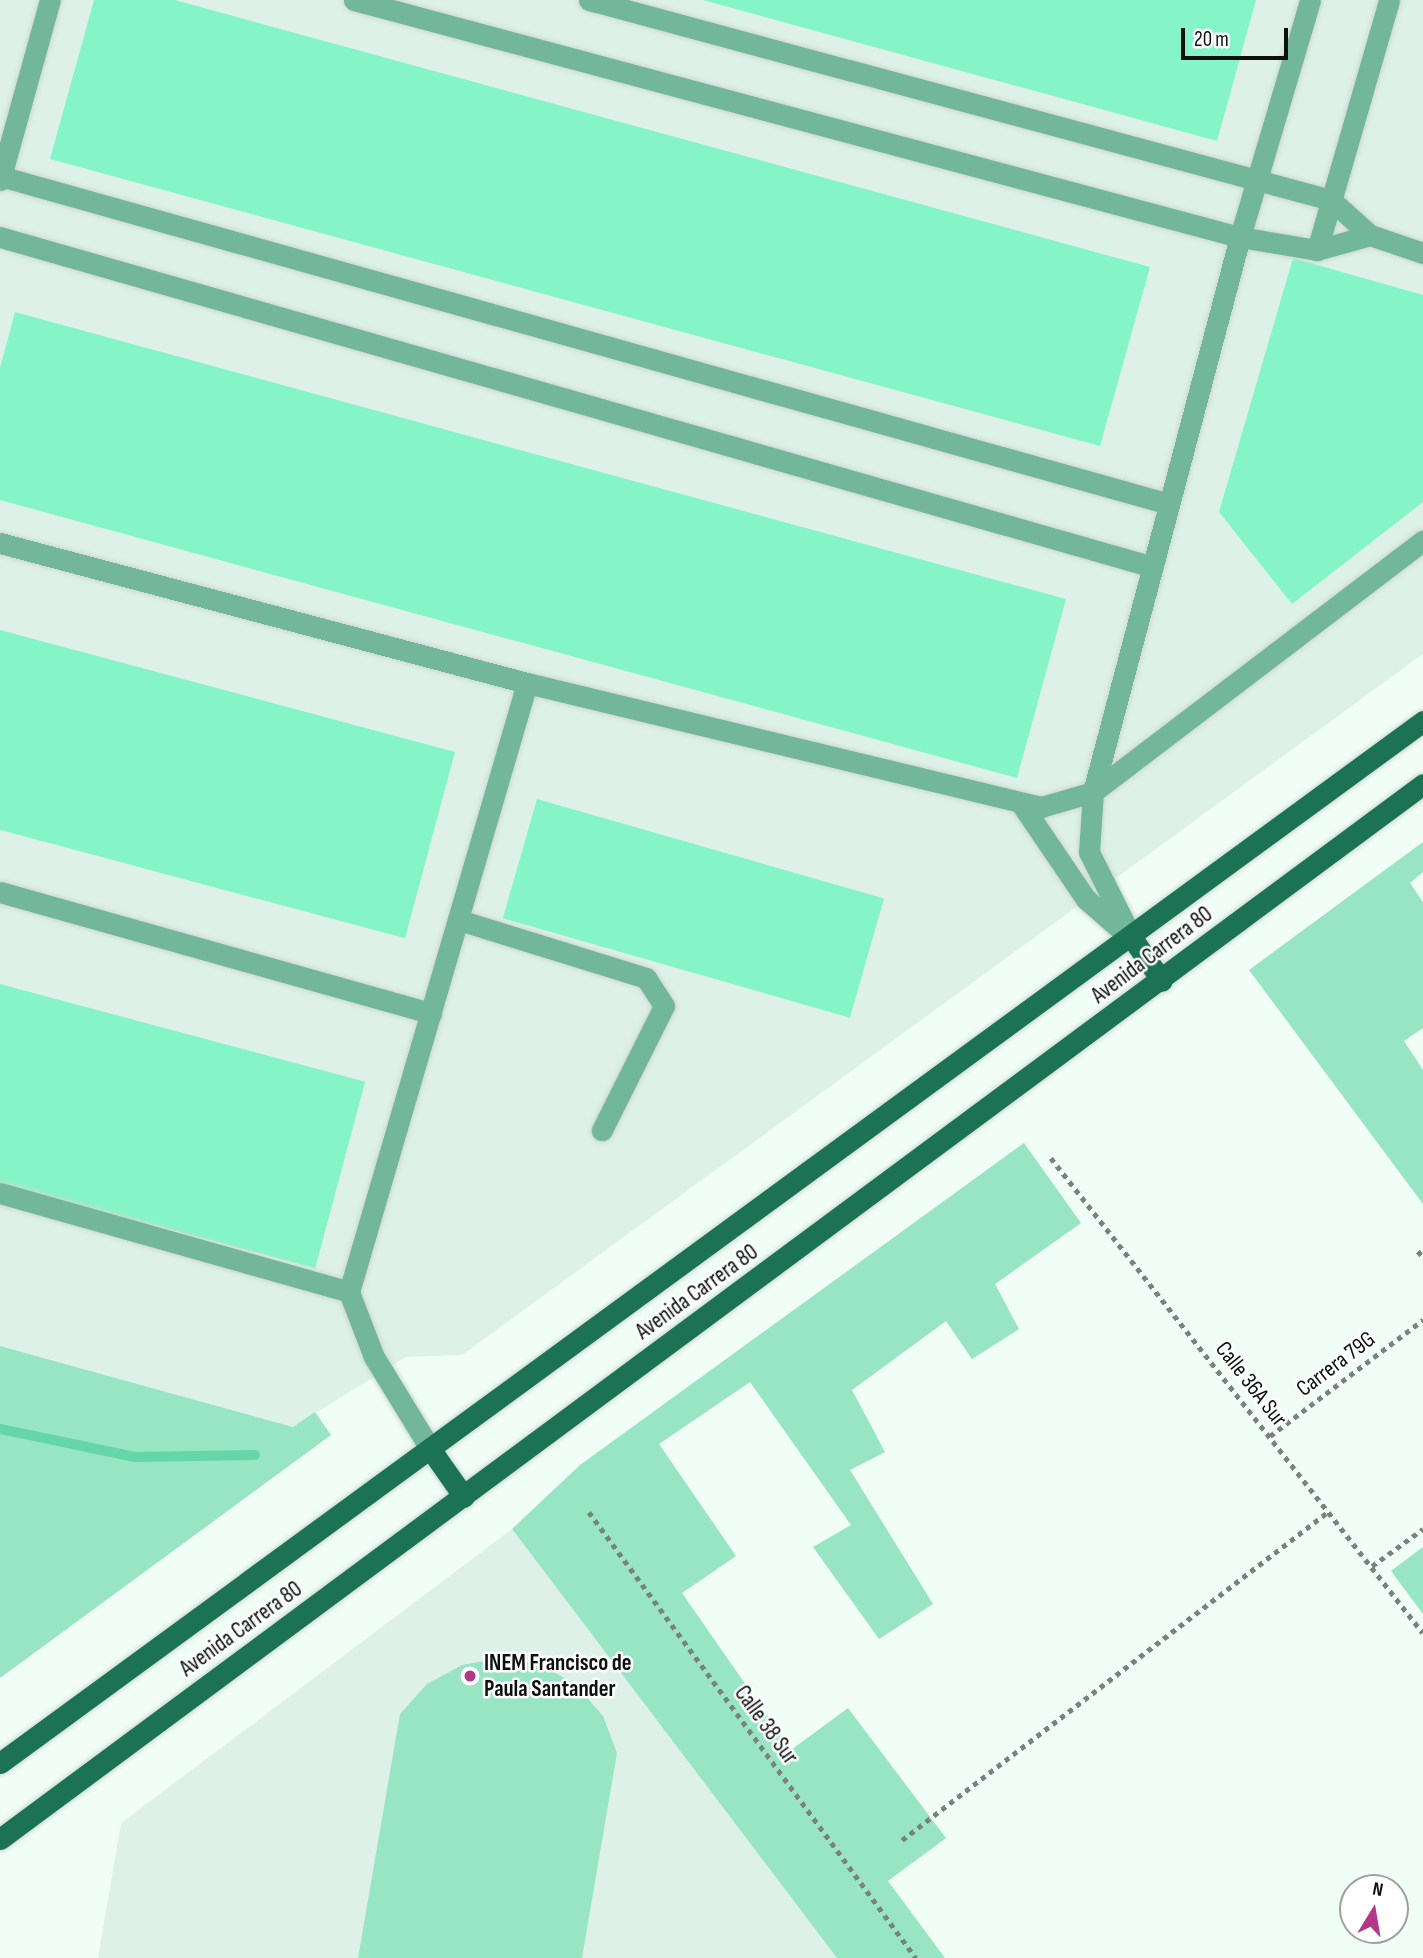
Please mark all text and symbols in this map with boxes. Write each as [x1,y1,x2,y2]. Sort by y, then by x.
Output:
scale bar [1185,14,1292,58]
text: 20 m [1194,27,1229,52]
street label: Avenida Carrera 80 [1086,900,1218,1010]
street label: Avenida Carrera 80 [630,1238,764,1346]
street label: Carrera 79G [1291,1325,1381,1403]
street label: Calle 36A Sur [1209,1336,1293,1432]
street label: Avenida Carrera 80 [174,1575,308,1683]
place label: INEM Francisco de Paula Santander [484,1649,632,1703]
marker: INEM Francisco de Paula Santander [462,1668,478,1684]
street label: Calle 38 Sur [728,1680,804,1770]
north arrow [1339,1874,1409,1944]
text: N [1371,1878,1385,1902]

